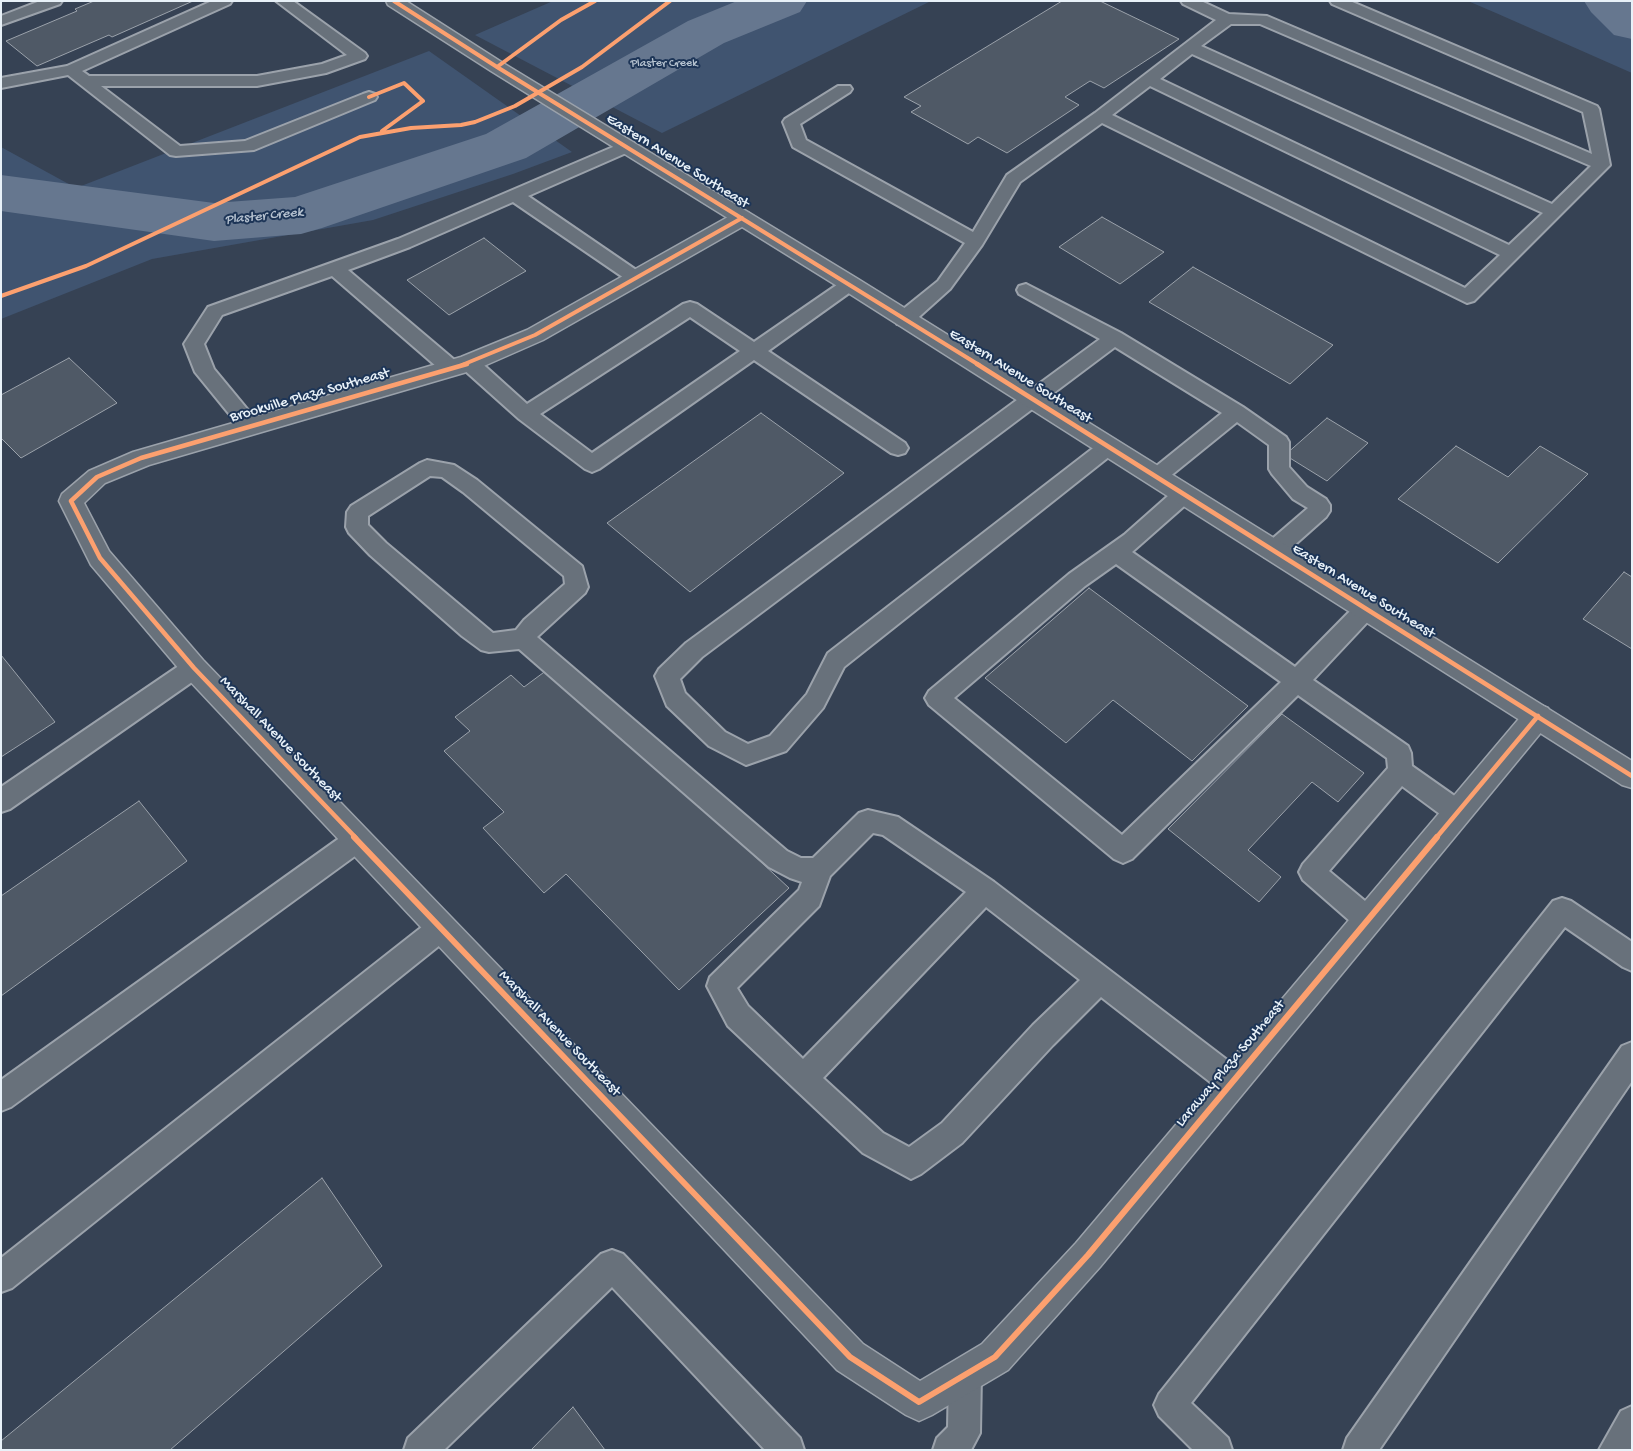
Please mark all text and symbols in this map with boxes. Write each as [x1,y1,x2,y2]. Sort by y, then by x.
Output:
park label: Plaster Creek [630,57,698,71]
street label: Eastern Avenue Southeast [602,111,752,213]
water label: Plaster Creek [224,205,304,229]
street label: Eastern Avenue Southeast [945,326,1095,428]
street label: Brookville Plaza Southeast [228,365,392,427]
street label: Eastern Avenue Southeast [1288,541,1438,643]
street label: Marshall Avenue Southeast [215,673,345,807]
street label: Marshall Avenue Southeast [494,967,624,1101]
street label: Laraway Plaza Southeast [1173,997,1289,1131]

